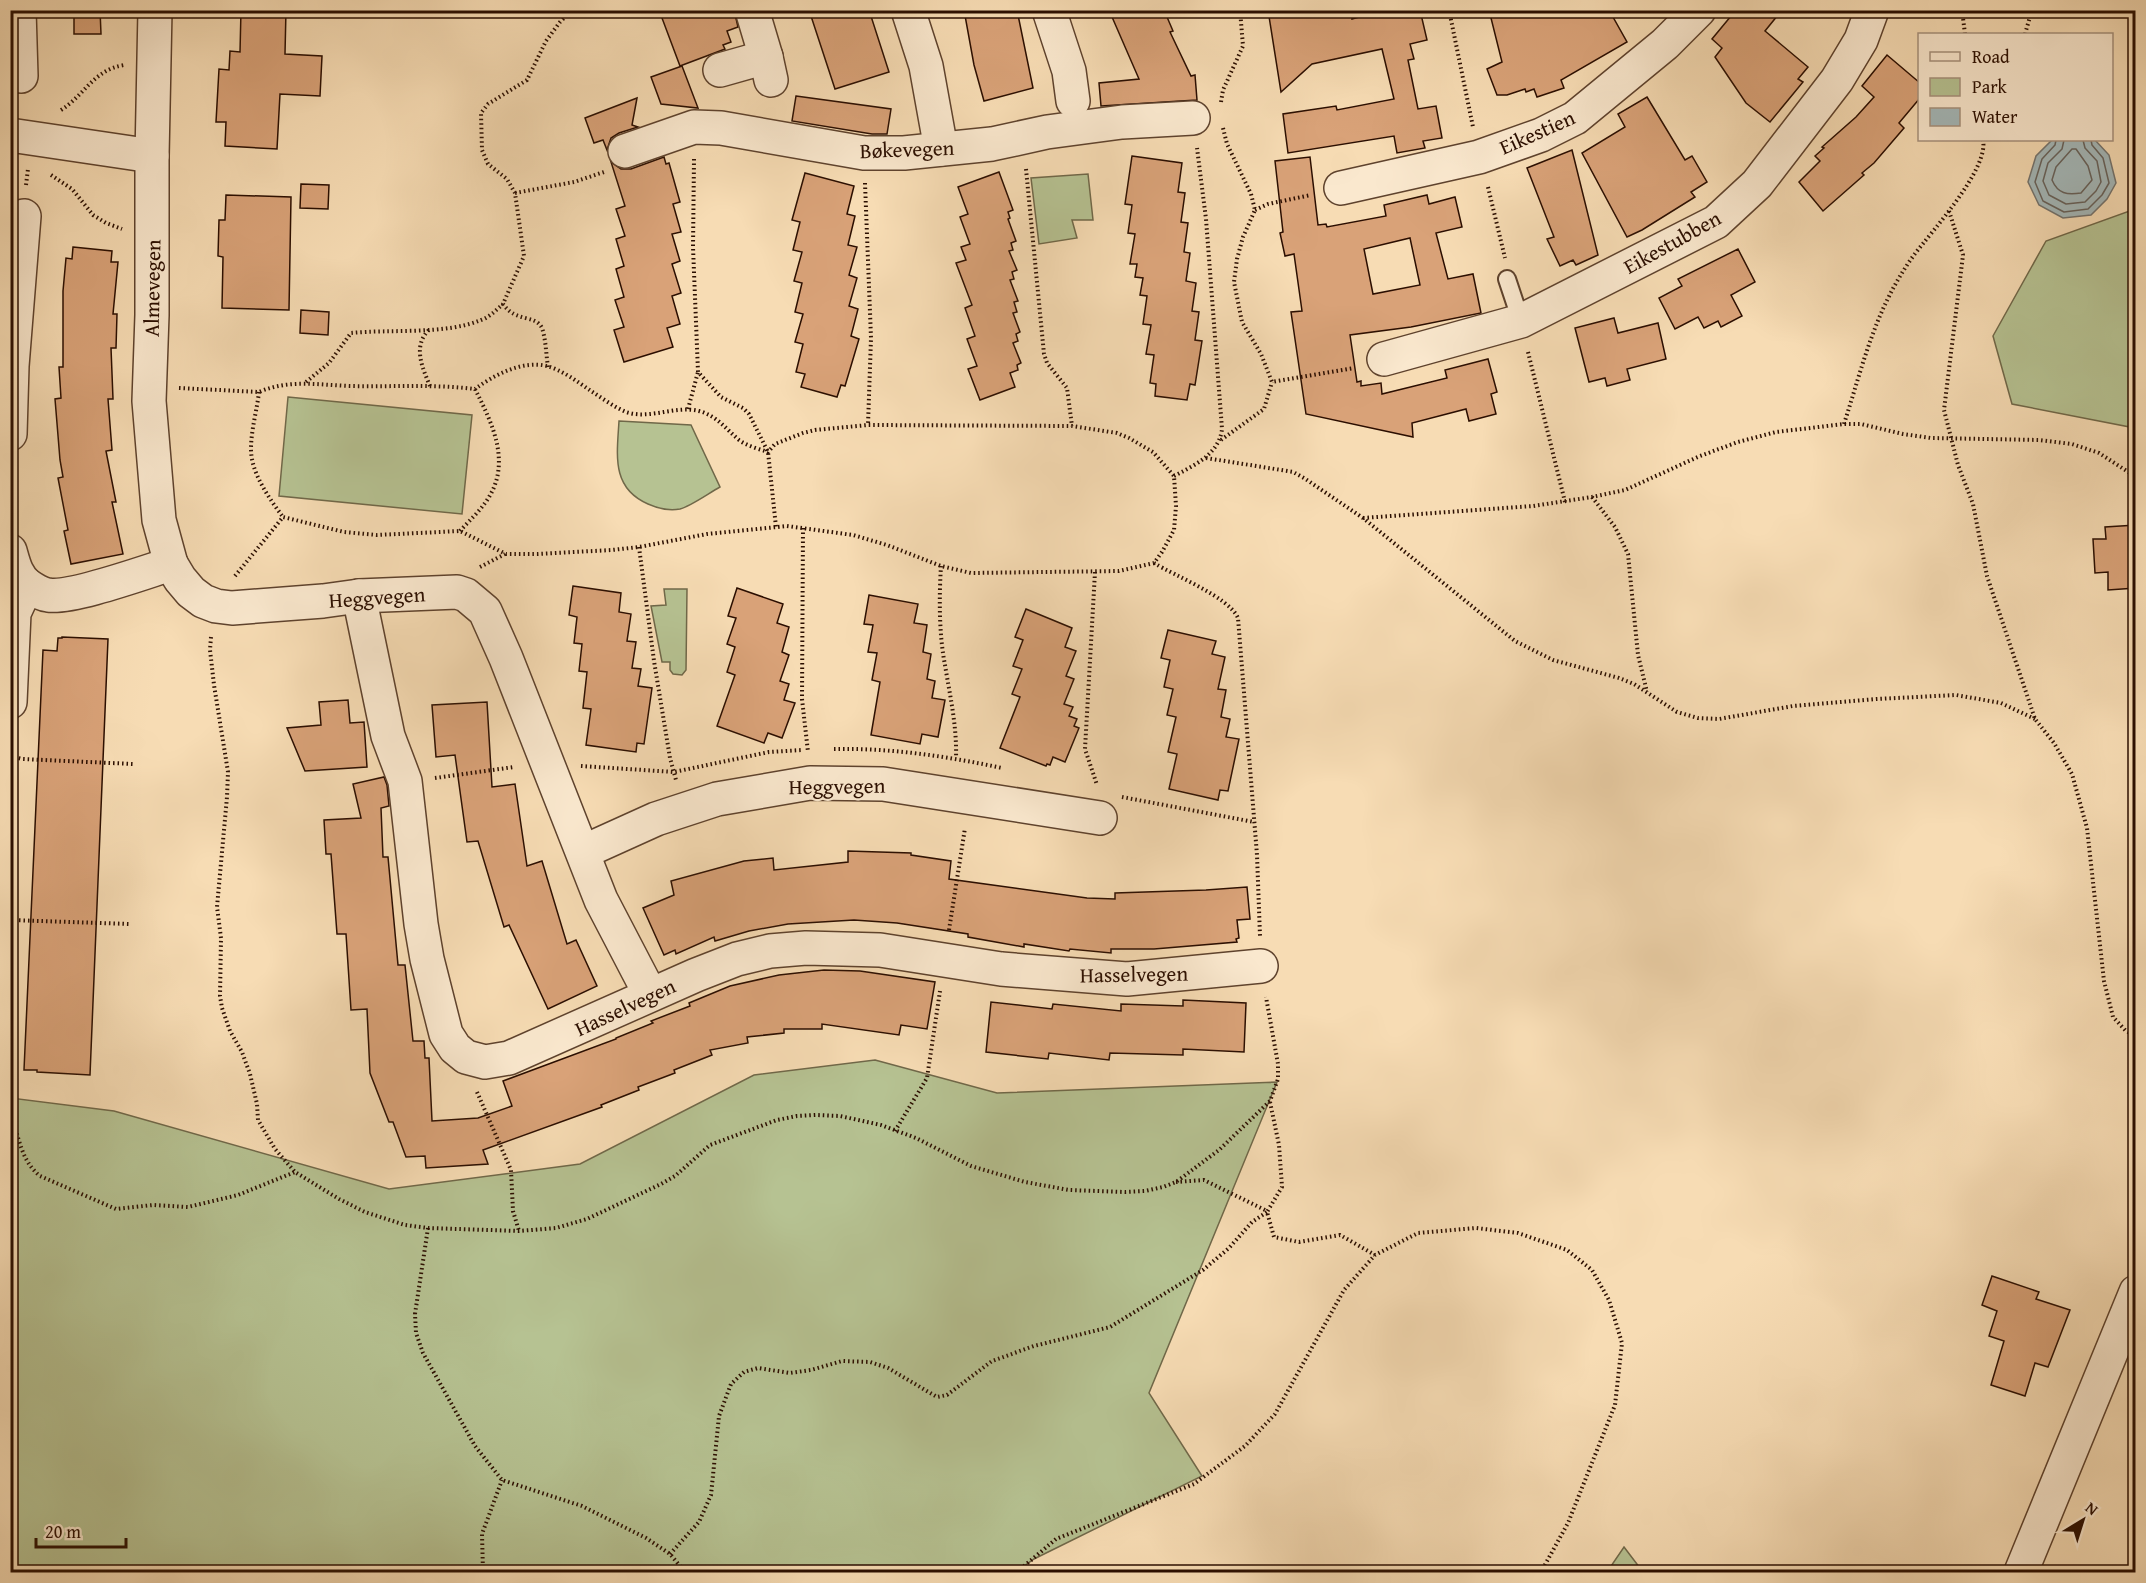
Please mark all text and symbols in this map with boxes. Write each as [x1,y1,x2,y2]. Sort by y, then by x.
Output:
legend [1918,33,2113,141]
text: Road [1972,43,2010,70]
text: Park [1972,73,2008,100]
street label: Eikestien [1494,102,1580,162]
text: Water [1972,103,2018,130]
street label: Bøkevegen [859,132,955,166]
street label: Eikestubben [1618,202,1727,282]
street label: Almevegen [136,239,168,337]
street label: Heggvegen [328,578,426,616]
street label: Heggvegen [788,770,886,802]
street label: Hasselvegen [1080,958,1189,990]
street label: Hasselvegen [569,970,681,1044]
north arrow [2053,1490,2113,1550]
text: N [2081,1495,2104,1521]
scale bar [36,1511,126,1549]
text: 20 m [45,1518,81,1545]

